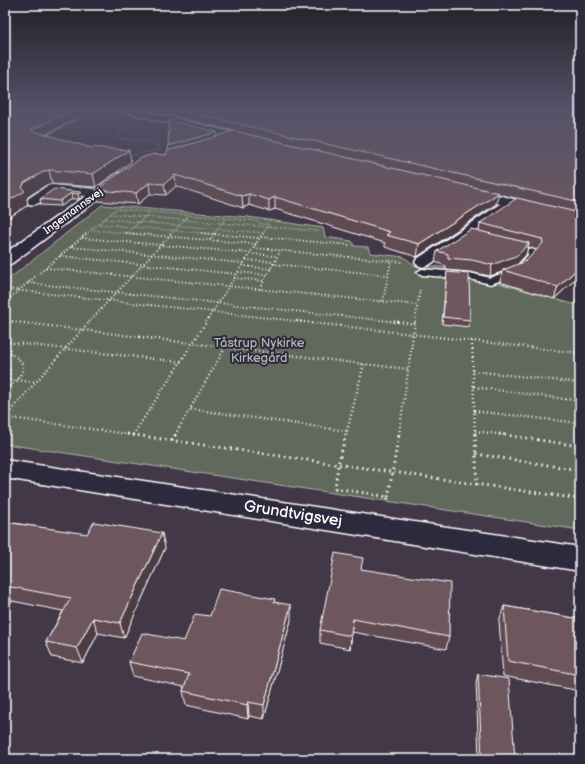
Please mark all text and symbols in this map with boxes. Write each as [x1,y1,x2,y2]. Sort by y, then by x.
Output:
street label: Ingemannsvej [41,185,105,237]
park label: Tåstrup Nykirke Kirkegård [214,335,305,366]
street label: Grundtvigsvej [243,497,343,531]

